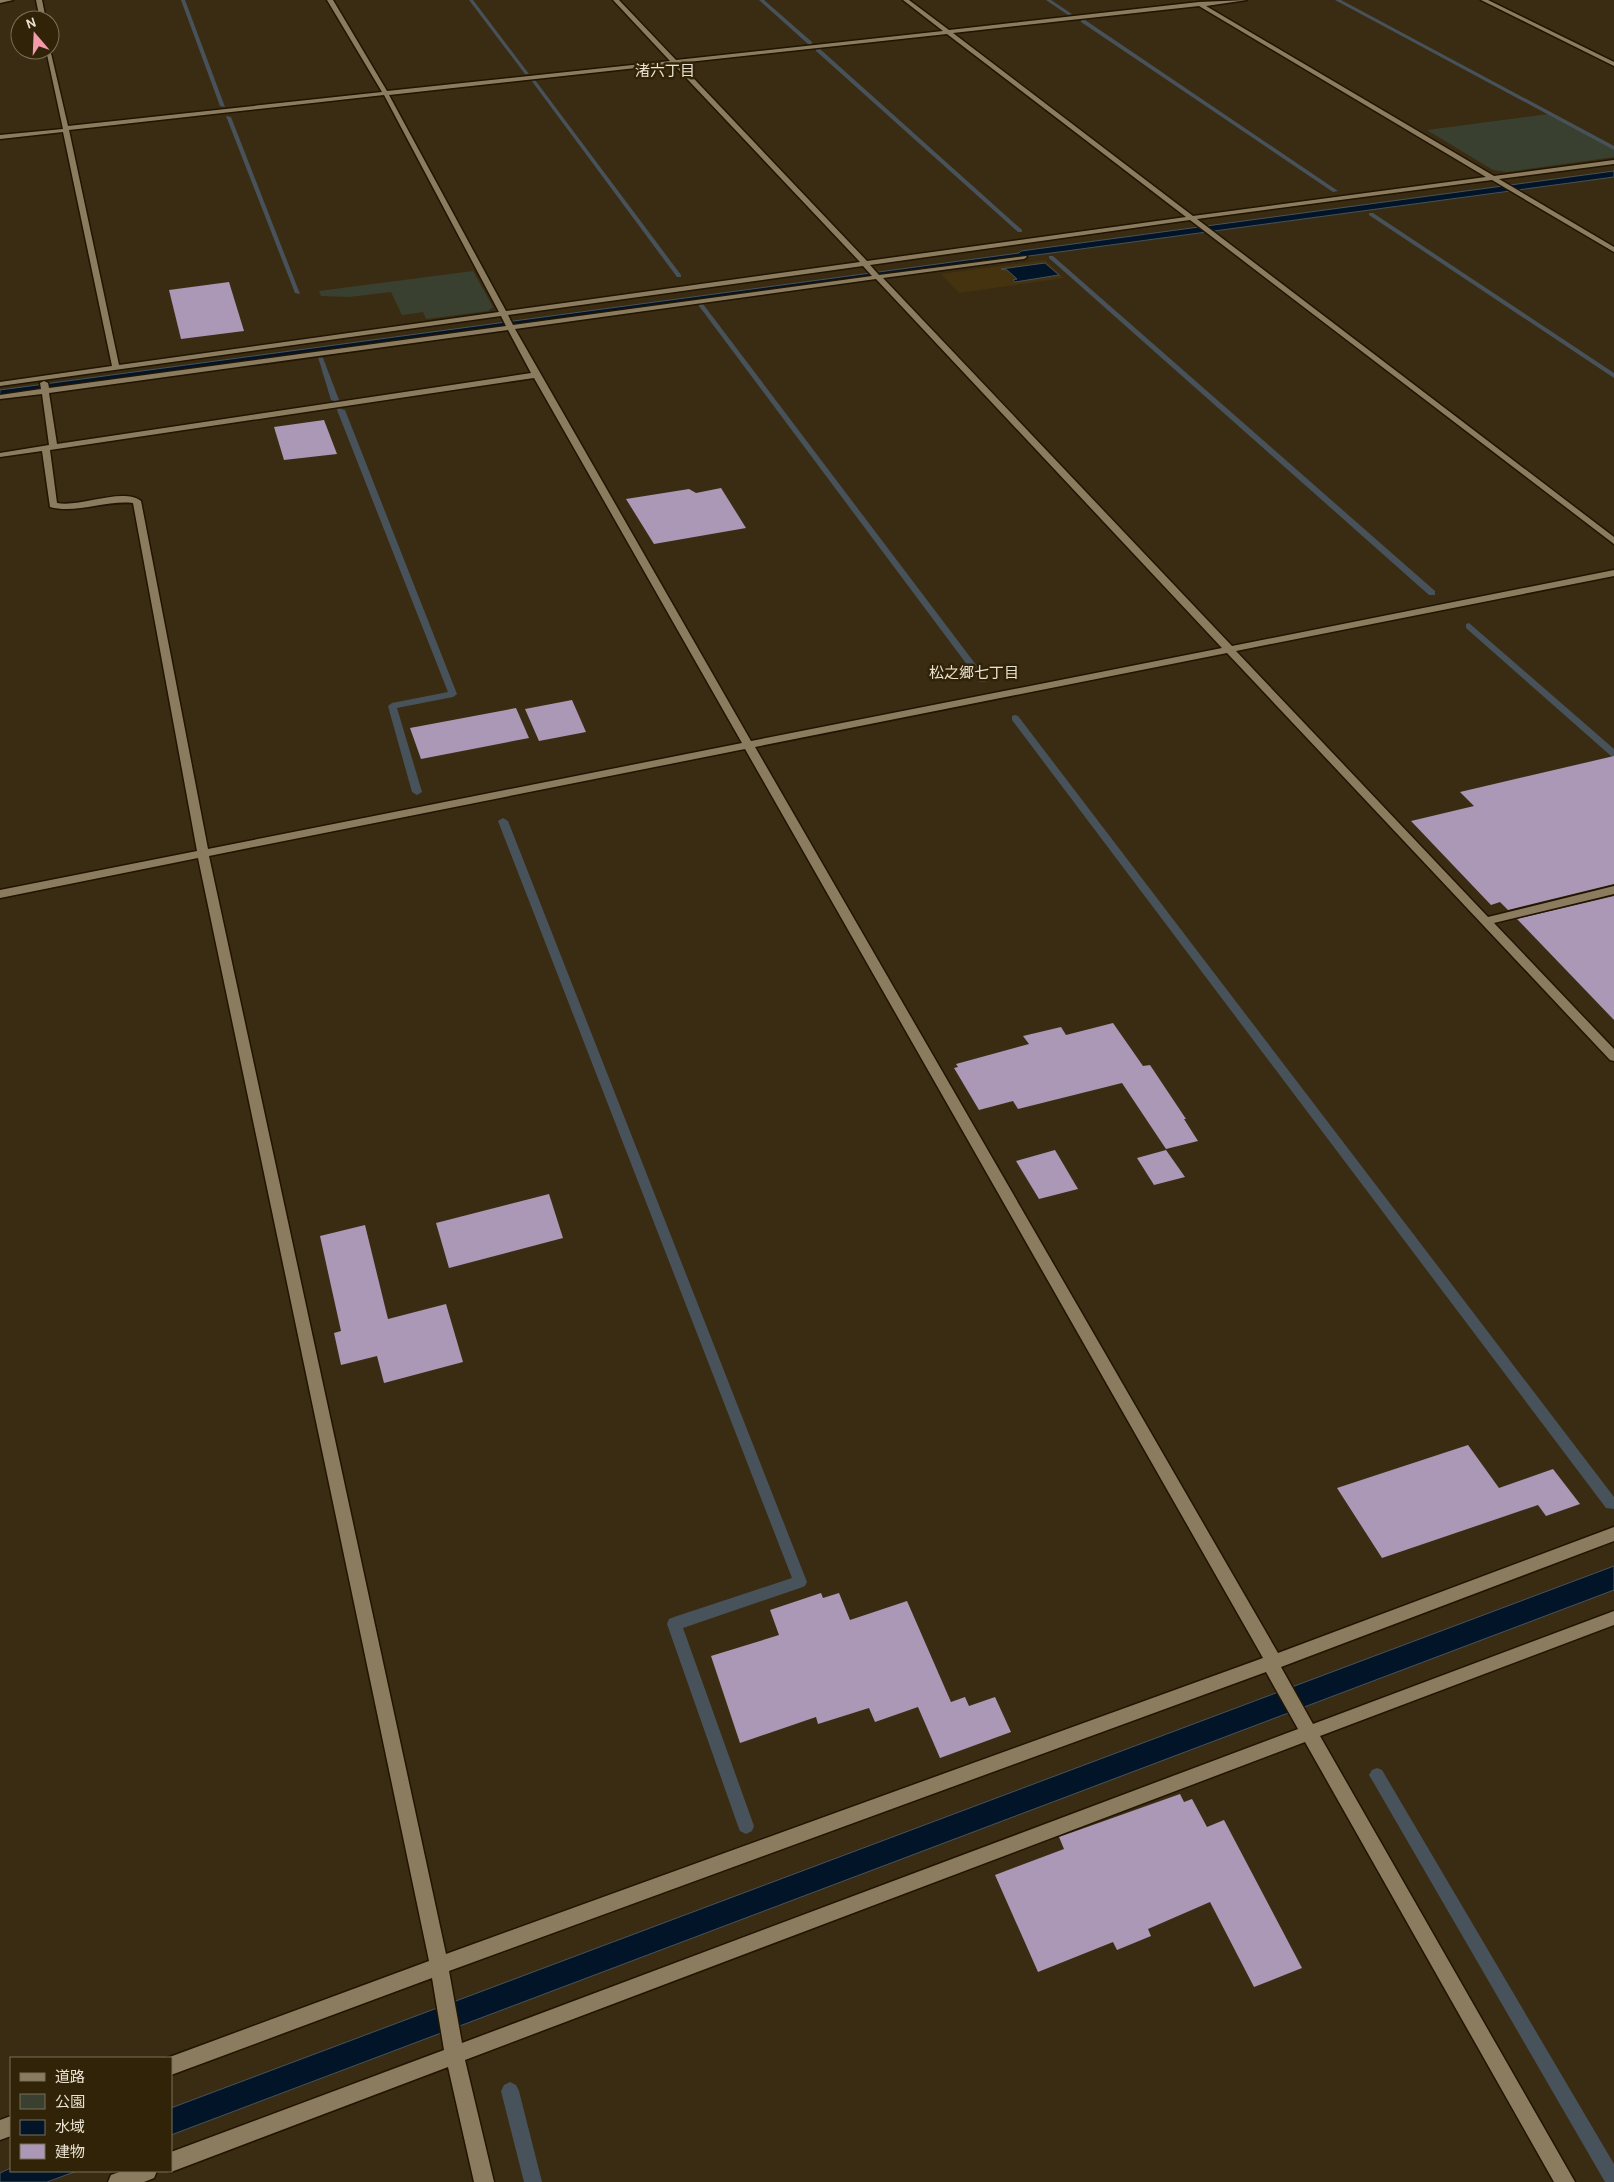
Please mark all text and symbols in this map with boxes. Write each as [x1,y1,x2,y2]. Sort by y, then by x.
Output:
north arrow [10,10,60,60]
text: N [23,14,38,33]
district label: 渚六丁目 [635,62,695,80]
district label: 松之郷七丁目 [929,664,1019,682]
legend [10,2057,172,2172]
text: 道路 [55,2068,85,2086]
text: 公園 [55,2093,85,2111]
text: 水域 [55,2118,85,2136]
text: 建物 [55,2143,85,2161]

